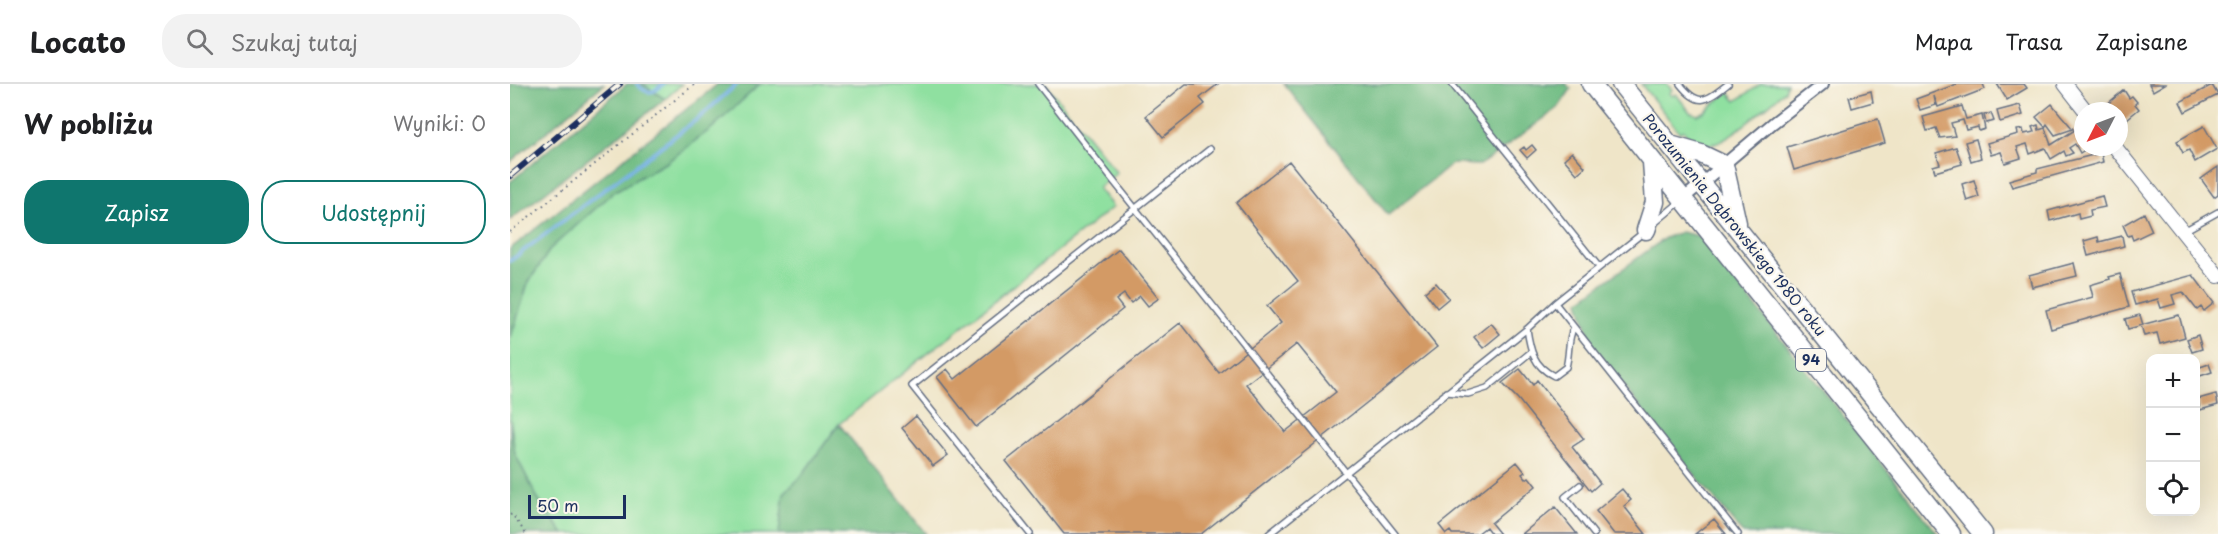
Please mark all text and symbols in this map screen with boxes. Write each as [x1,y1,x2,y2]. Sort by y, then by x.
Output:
search box [162,14,582,68]
text: Locato [30,20,126,63]
icon: search [183,25,216,58]
text: Szukaj tutaj [231,25,358,58]
text: Mapa [1915,25,1972,57]
text: Trasa [2005,25,2062,57]
text: Zapisane [2095,25,2188,57]
north arrow [2074,102,2128,156]
text: W pobliżu [24,104,153,143]
text: Wyniki: 0 [393,108,486,138]
street label: Porozumienia Dąbrowskiego 1980 roku [1638,108,1832,340]
button: Zapisz [24,180,249,244]
button: Udostępnij [261,180,486,244]
road number: 94 [1796,349,1826,371]
map controls [2146,354,2200,516]
button: + [2146,354,2200,408]
button: − [2146,408,2200,462]
button: locate [2146,462,2200,516]
scale bar [528,492,626,520]
text: 50 m [537,493,578,517]

